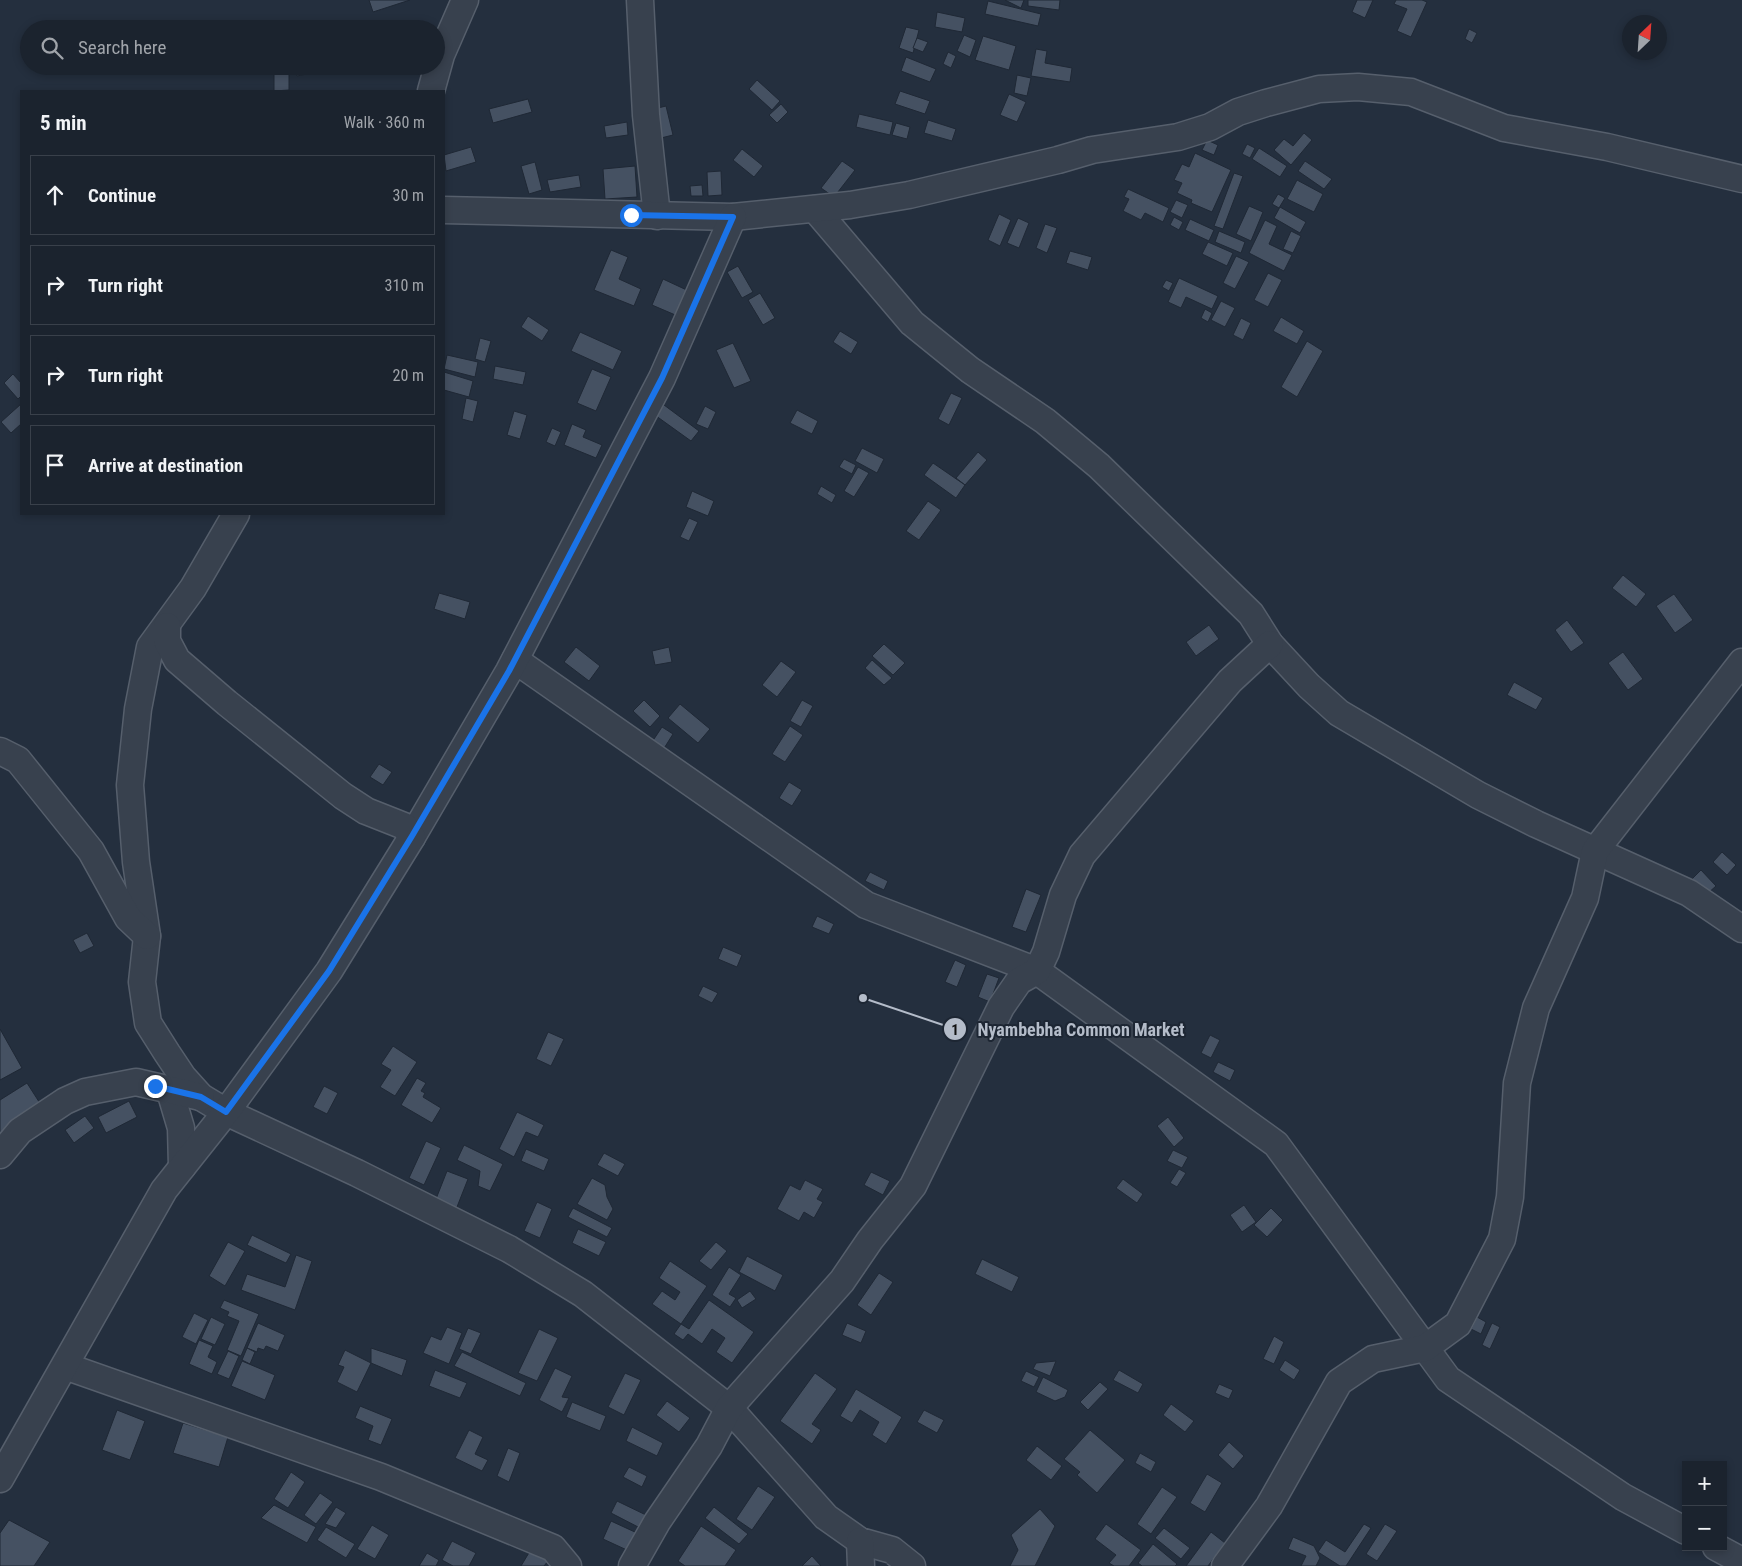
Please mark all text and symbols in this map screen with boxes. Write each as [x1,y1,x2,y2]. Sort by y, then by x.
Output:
north arrow [1622,15,1667,60]
search box [20,20,445,75]
icon: search [38,34,66,62]
text: Search here [78,36,166,59]
text: 5 min [40,111,87,135]
text: Walk · 360 m [344,113,425,132]
icon: ahead [41,181,69,209]
text: Continue [88,184,156,207]
text: 30 m [392,186,424,205]
route start [620,204,643,227]
icon: right [41,271,69,299]
text: Turn right [88,274,163,297]
text: 310 m [385,276,424,295]
icon: right [41,361,69,389]
text: Turn right [88,364,163,387]
text: 20 m [392,366,424,385]
icon: arrive [41,451,69,479]
text: Arrive at destination [88,454,243,477]
callout: Nyambebha Common Market [943,1013,1195,1046]
text: Nyambebha Common Market [977,1019,1185,1040]
text: 1 [951,1021,959,1039]
route end [144,1075,167,1098]
map controls [1682,1461,1727,1551]
button: + [1682,1461,1727,1506]
button: − [1682,1506,1727,1551]

